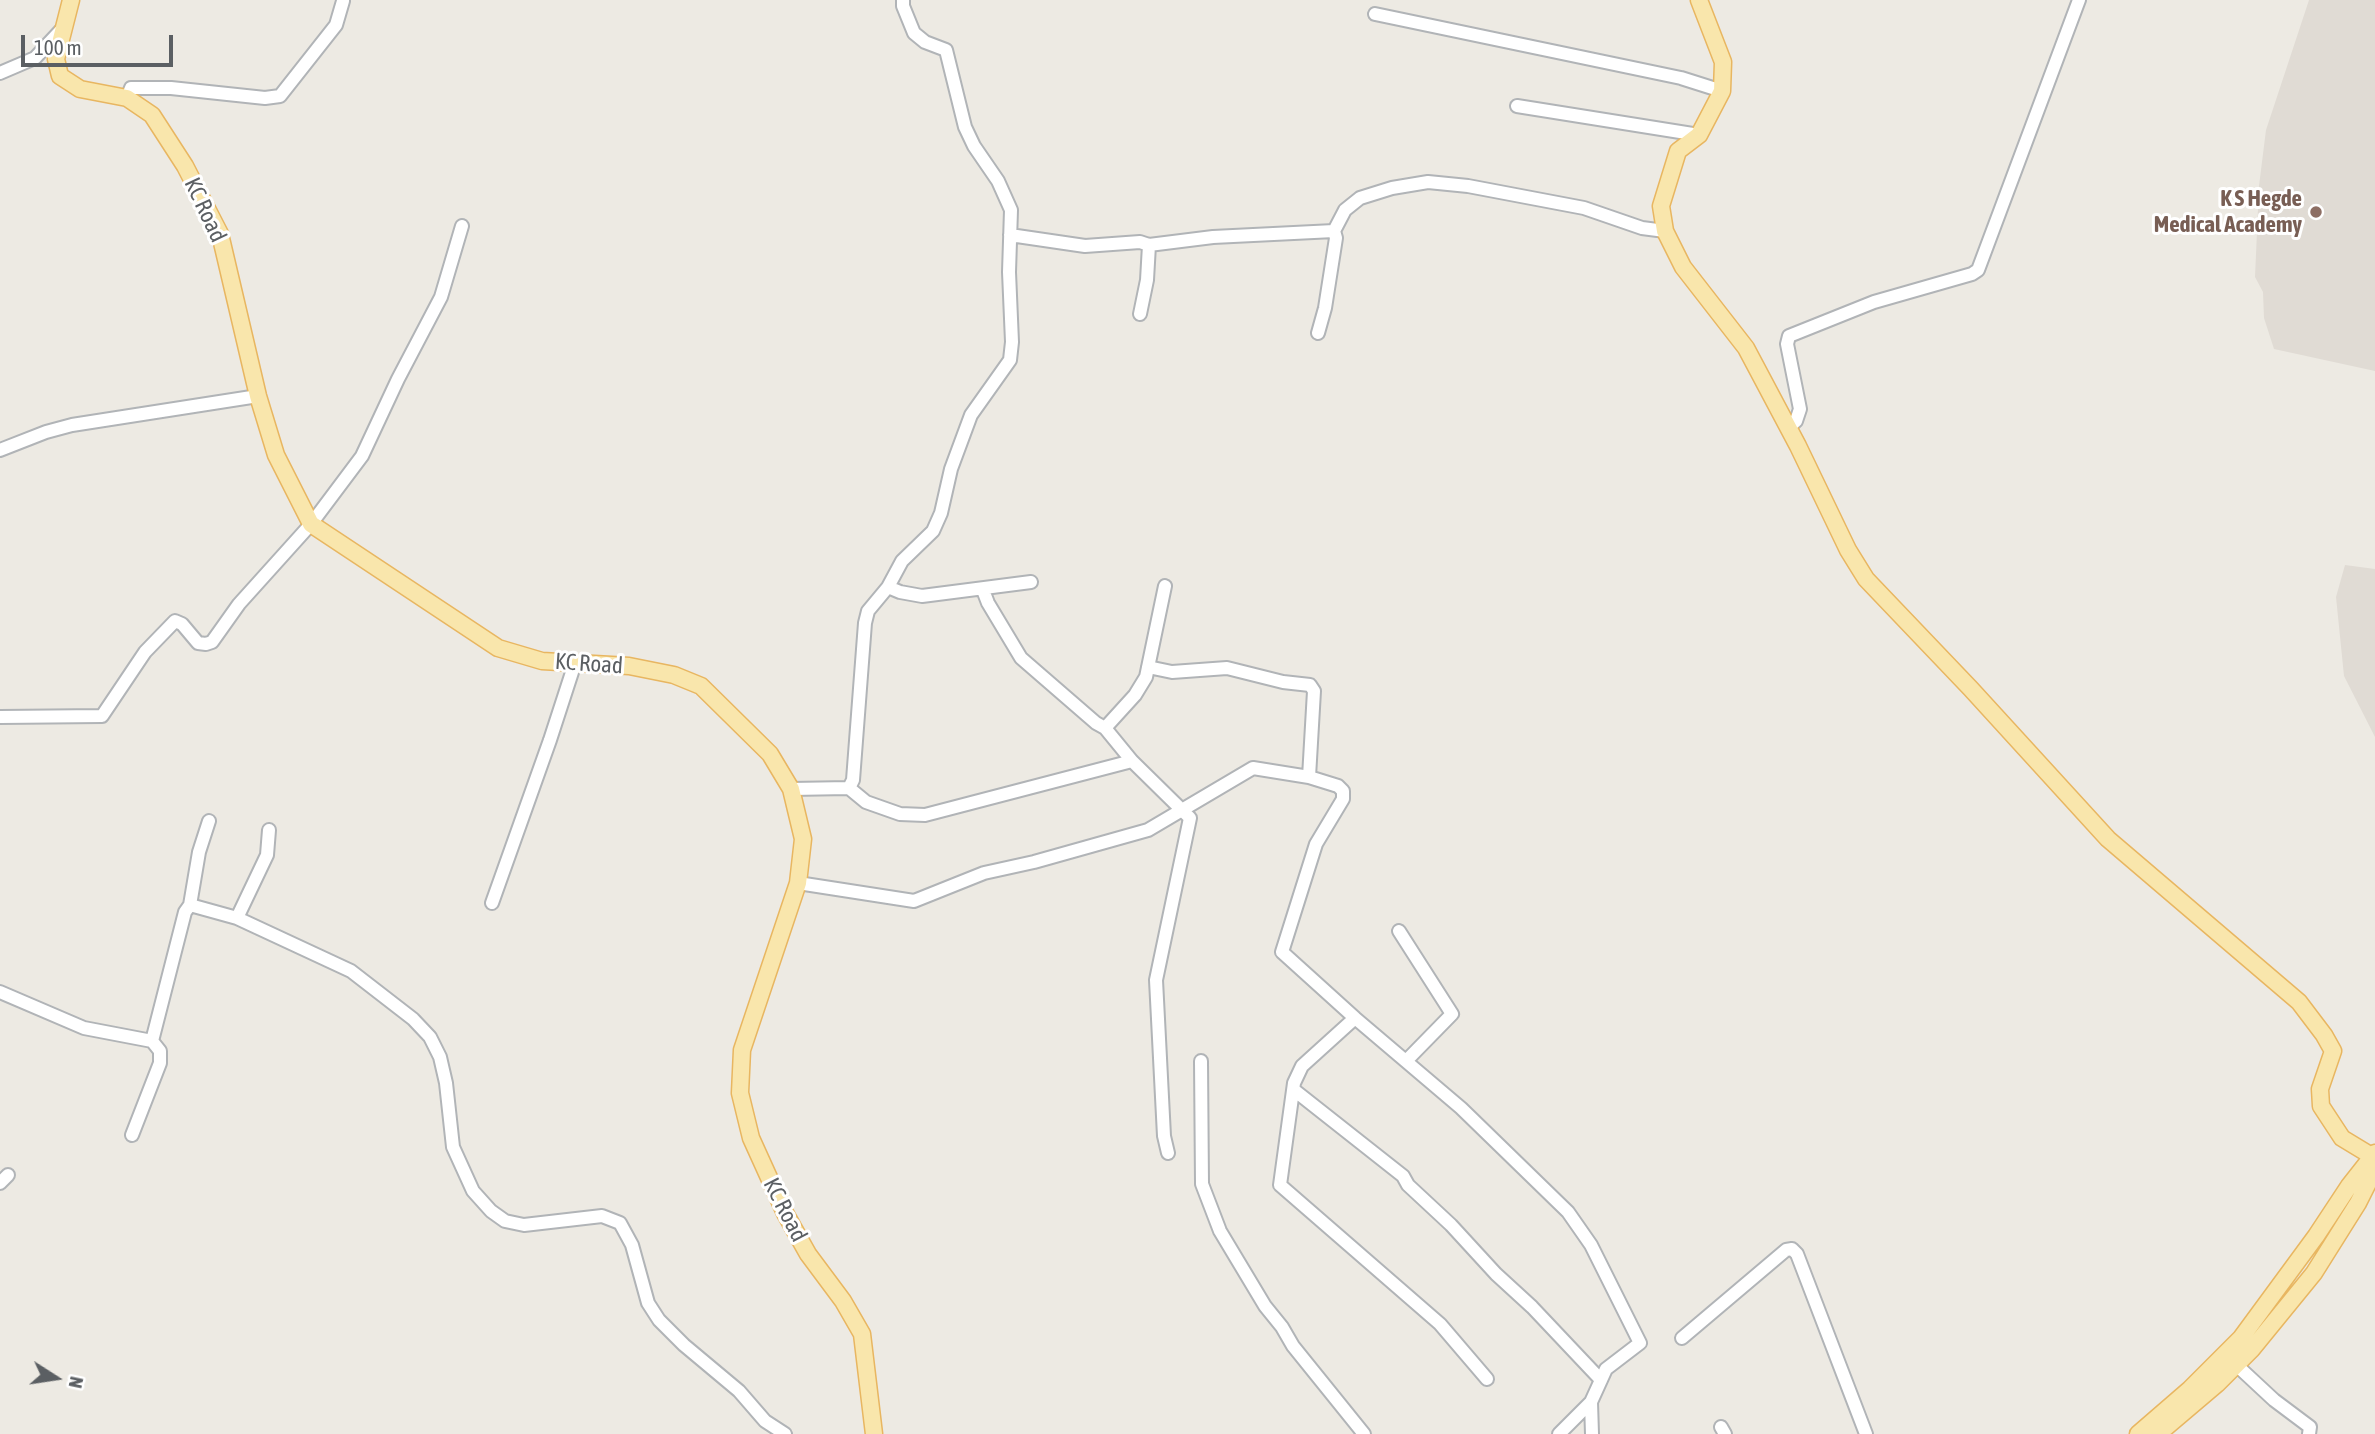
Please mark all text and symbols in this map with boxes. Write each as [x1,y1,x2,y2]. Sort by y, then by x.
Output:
scale bar [24,21,177,65]
text: 100 m [34,35,82,59]
street label: KC Road [178,173,232,247]
place label: K S Hegde Medical Academy [2154,185,2302,239]
marker: K S Hegde Medical Academy [2308,204,2324,220]
street label: KC Road [554,648,624,680]
street label: KC Road [757,1173,813,1247]
north arrow [21,1343,91,1413]
text: N [65,1375,88,1390]

